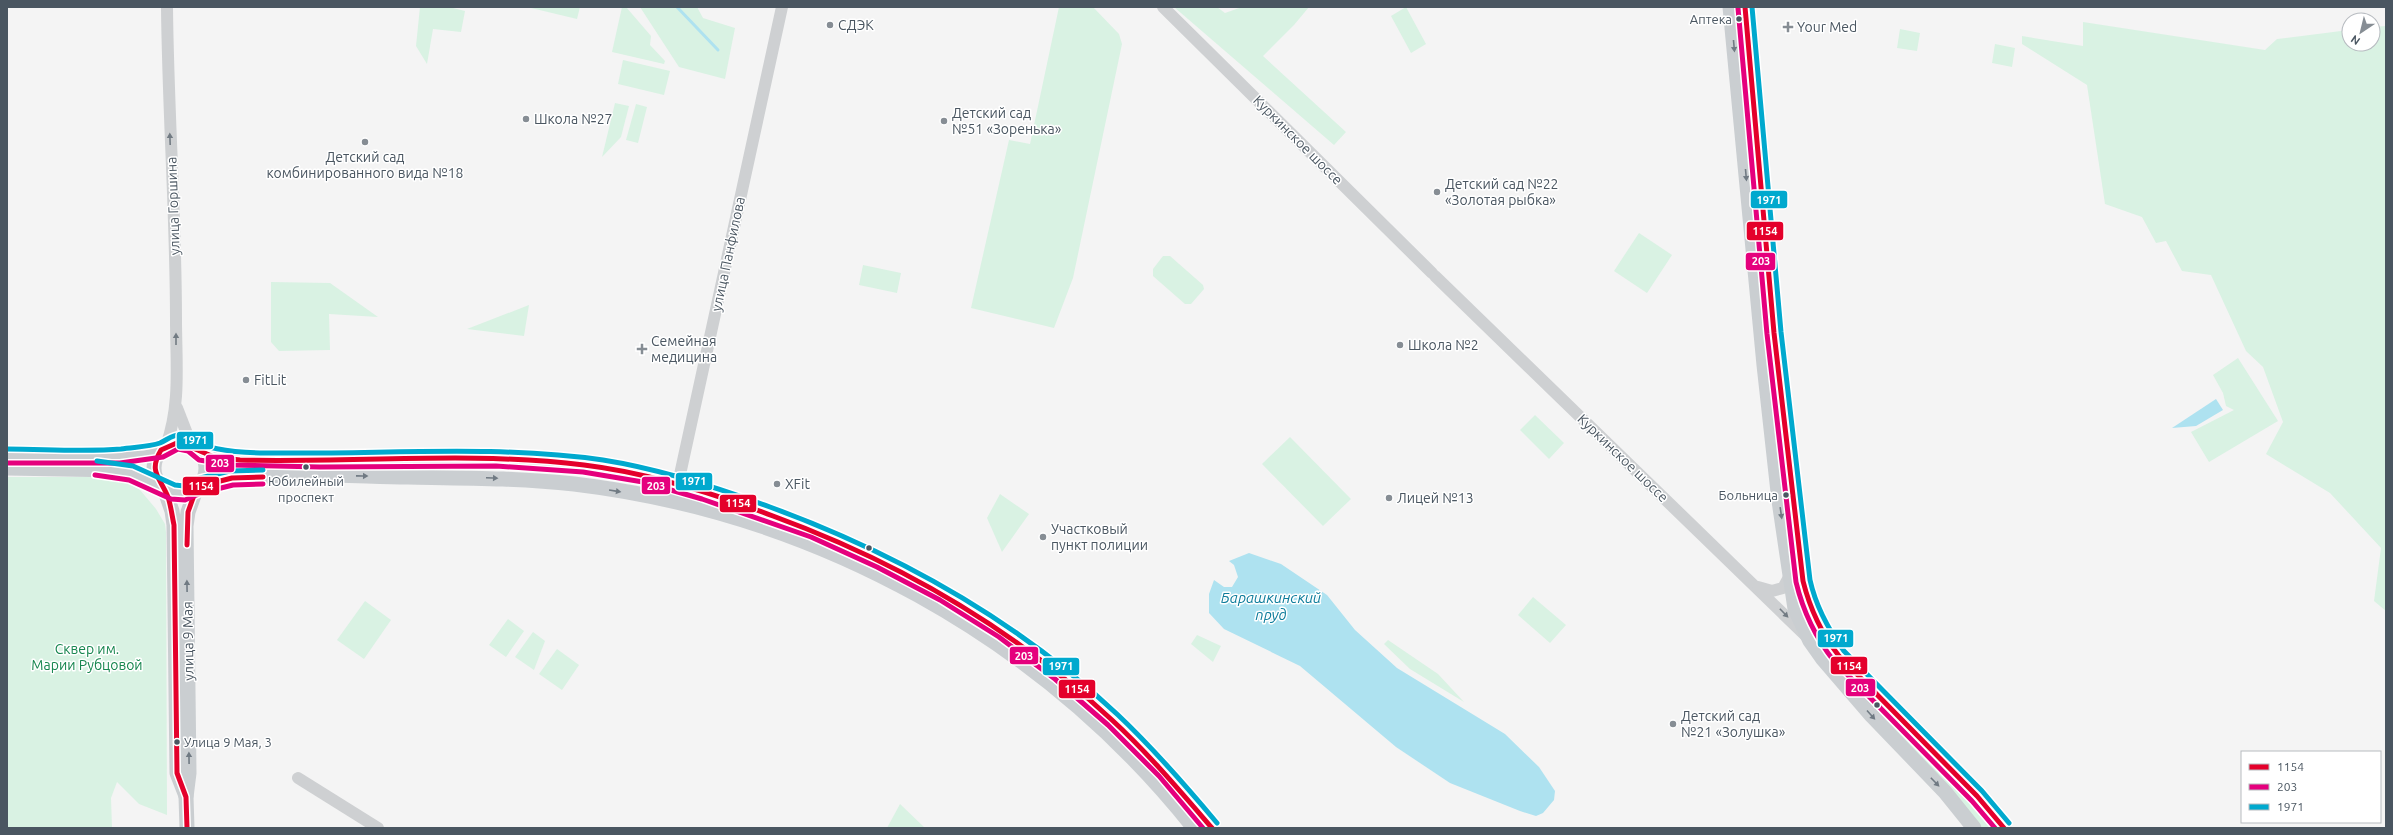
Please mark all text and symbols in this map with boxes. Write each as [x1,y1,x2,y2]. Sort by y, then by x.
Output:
place label: Аптека [1690,12,1732,26]
north arrow [2341,12,2381,52]
marker: Аптека [1734,14,1744,24]
place label: СДЭК [838,17,874,33]
place label: Your Med [1797,19,1857,35]
marker: СДЭК [825,20,835,30]
marker: Your Med [1782,21,1794,33]
text: N [2348,33,2362,47]
one-way arrow [1731,40,1737,52]
street label: Куркинское шоссе [1250,92,1346,188]
place label: Детский сад №51 «Зоренька» [952,105,1062,137]
place label: Школа №27 [534,111,613,127]
marker: Школа №27 [521,114,531,124]
marker: Детский сад №51 «Зоренька» [939,116,949,126]
one-way arrow [167,133,174,145]
marker: Детский сад комбинированного вида №18 [360,137,370,147]
place label: Детский сад комбинированного вида №18 [267,149,464,181]
street label: улица Горшина [163,157,183,255]
one-way arrow [1742,169,1749,181]
place label: Детский сад №22 «Золотая рыбка» [1445,176,1559,208]
marker: Детский сад №22 «Золотая рыбка» [1432,187,1442,197]
line badge: 1971 [1750,190,1788,209]
text: 1971 [1757,194,1781,206]
street label: улица Панфилова [708,195,748,313]
line badge: 1154 [1746,221,1784,241]
text: 1154 [1753,225,1777,237]
line badge: 203 [1745,252,1776,271]
text: 203 [1752,255,1770,267]
one-way arrow [173,332,179,345]
place label: Семейная медицина [651,333,717,365]
place label: Школа №2 [1408,337,1479,353]
marker: Школа №2 [1395,340,1405,350]
marker: Семейная медицина [636,343,648,355]
place label: FitLit [254,372,287,388]
marker: FitLit [241,375,251,385]
street label: Куркинское шоссе [1574,411,1672,505]
line badge: 1971 [176,431,214,450]
text: 1971 [183,434,207,446]
line badge: 203 [205,454,235,473]
text: 203 [211,457,229,469]
marker: Юбилейный проспект [301,462,311,472]
line badge: 1971 [675,472,713,491]
one-way arrow [356,473,369,479]
place label: Юбилейный проспект [268,474,344,504]
one-way arrow [486,475,499,481]
text: 1971 [682,475,706,487]
line badge: 1154 [182,476,220,496]
line badge: 203 [641,476,671,495]
place label: XFit [785,476,810,492]
marker: XFit [772,479,782,489]
text: 1154 [189,480,213,492]
text: 203 [647,480,665,492]
one-way arrow [609,488,621,494]
place label: Больница [1719,488,1778,502]
place label: Лицей №13 [1397,490,1474,506]
marker: Больница [1781,490,1791,500]
marker: Лицей №13 [1384,493,1394,503]
line badge: 1154 [719,494,757,513]
text: 1154 [726,497,750,509]
one-way arrow [1778,507,1784,520]
place label: Участковый пункт полиции [1051,521,1148,553]
marker: Участковый пункт полиции [1038,532,1048,542]
unlabelled marker [864,543,874,553]
one-way arrow [184,579,190,592]
water label: Барашкинский пруд [1221,589,1321,623]
street label: улица 9 Мая [179,601,197,681]
one-way arrow [1779,608,1789,618]
line badge: 1971 [1817,629,1854,648]
text: 1971 [1824,632,1848,644]
park label: Сквер им. Марии Рубцовой [31,641,143,673]
line badge: 203 [1009,646,1039,665]
text: 203 [1015,650,1033,662]
line badge: 1154 [1830,656,1868,675]
line badge: 1971 [1042,657,1080,676]
text: 1971 [1049,660,1073,672]
text: 1154 [1837,660,1861,672]
line badge: 203 [1845,678,1876,697]
line badge: 1154 [1058,679,1096,699]
text: 203 [1851,682,1869,694]
text: 1154 [1065,683,1089,695]
unlabelled marker [1872,700,1882,710]
place label: Детский сад №21 «Золушка» [1681,708,1786,740]
one-way arrow [1866,710,1876,720]
marker: Детский сад №21 «Золушка» [1668,719,1678,729]
place label: Улица 9 Мая, 3 [184,735,272,750]
marker: Улица 9 Мая, 3 [172,737,182,747]
one-way arrow [186,751,192,764]
legend [2241,751,2381,823]
text: 1154 [2277,760,2304,773]
one-way arrow [1930,777,1939,787]
text: 203 [2277,780,2297,793]
text: 1971 [2277,800,2304,813]

